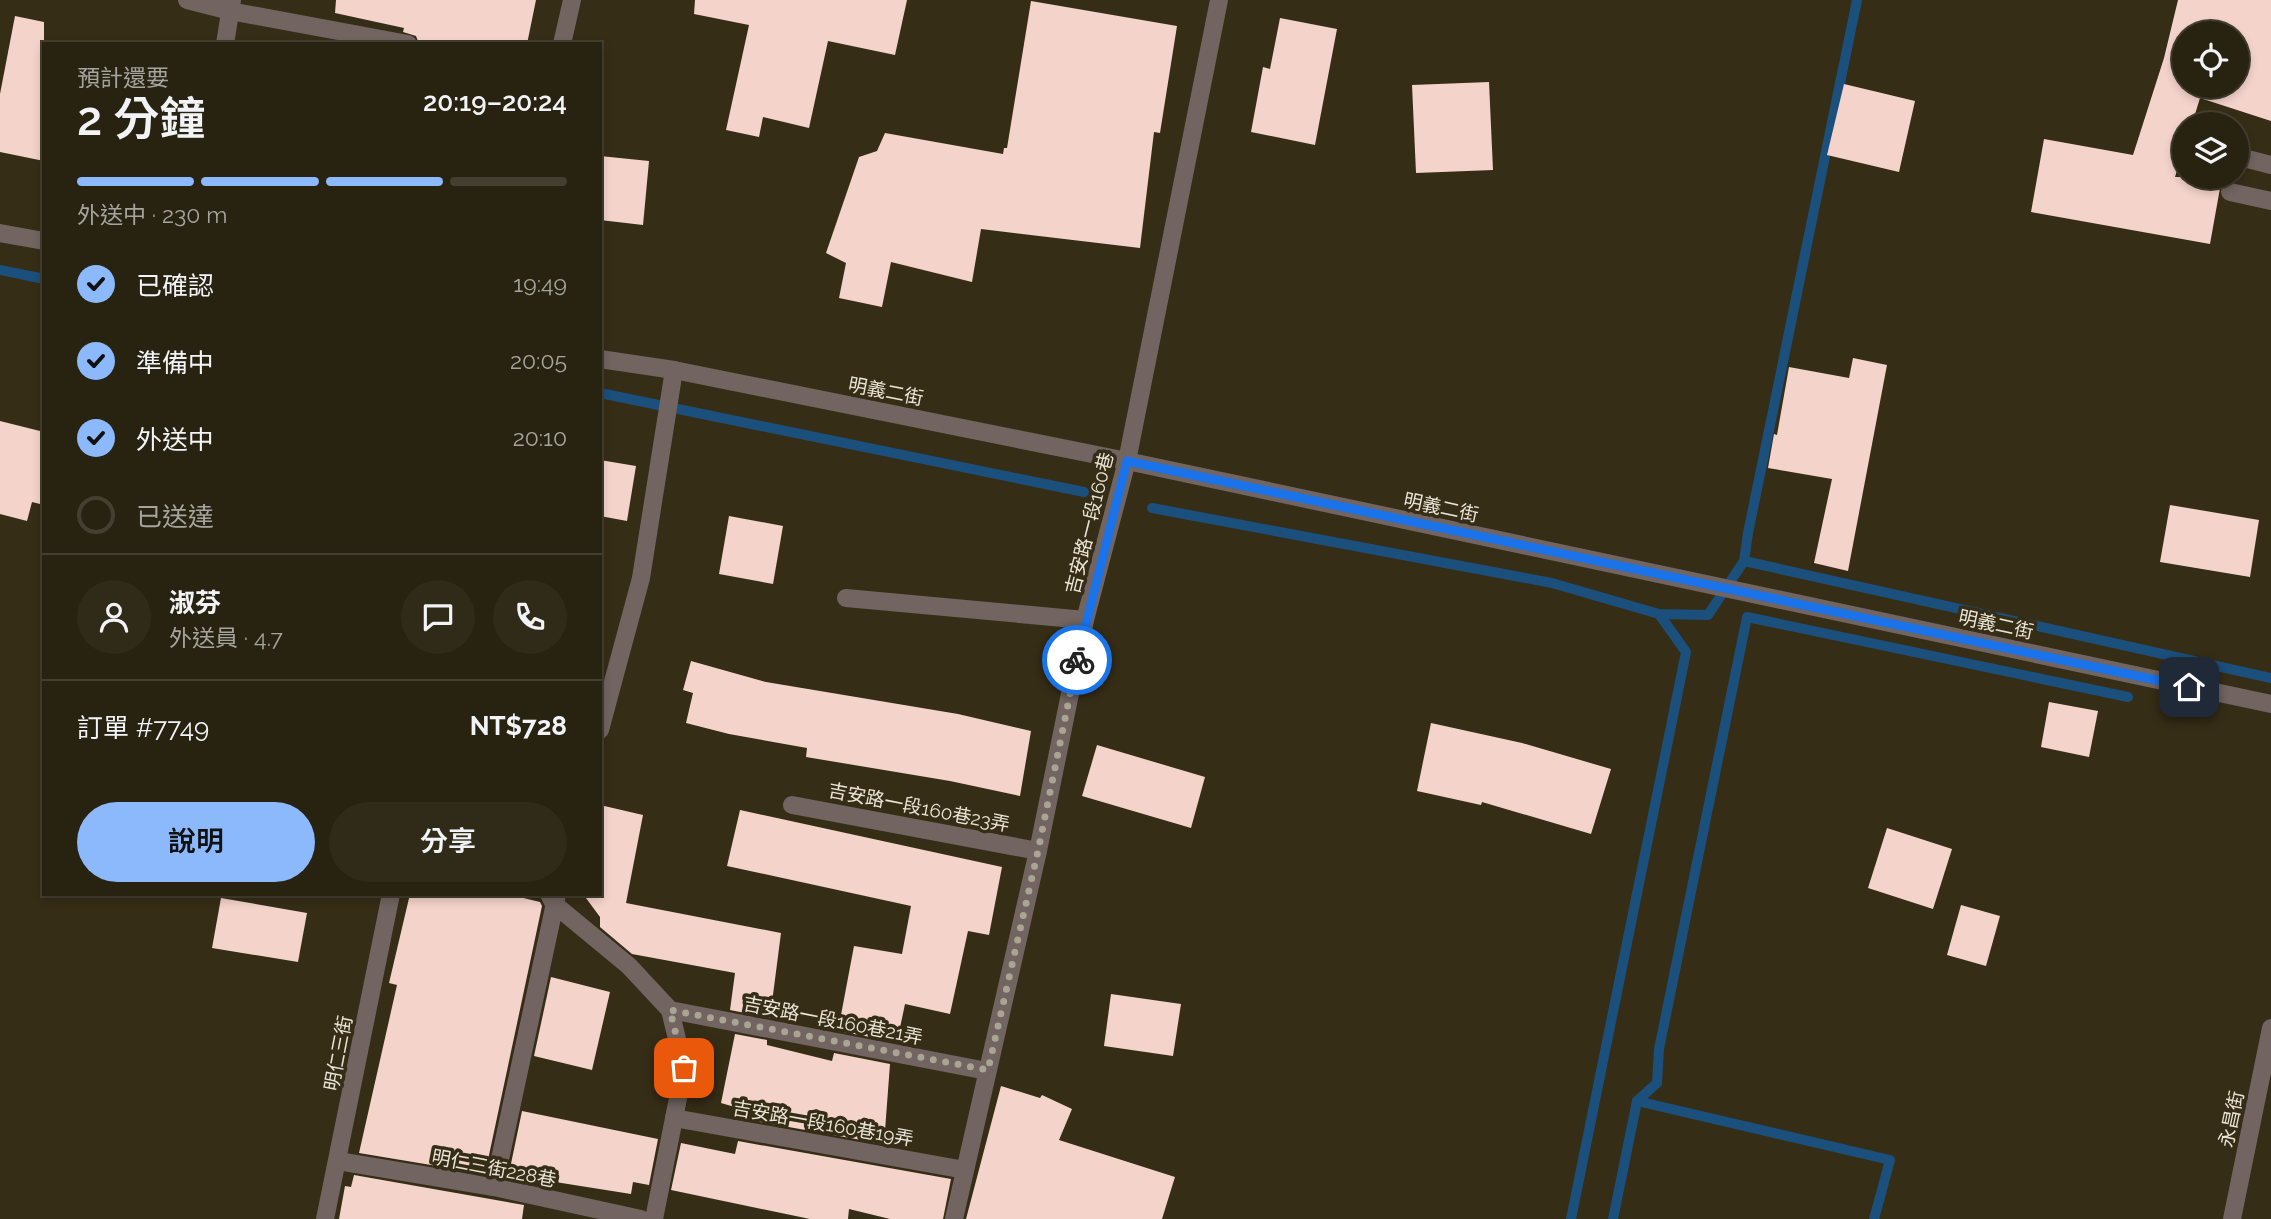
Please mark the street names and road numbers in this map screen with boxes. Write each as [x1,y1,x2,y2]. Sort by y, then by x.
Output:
street label: 明義二街 [847,373,925,409]
street label: 吉安路一段160巷 [1061,450,1117,596]
street label: 明義二街 [1402,488,1480,526]
street label: 明義二街 [1957,605,2035,643]
street label: 吉安路一段160巷23弄 [826,779,1012,835]
street label: 吉安路一段160巷21弄 [741,992,925,1048]
street label: 明仁三街 [320,1014,356,1092]
street label: 永昌街 [2214,1089,2248,1149]
street label: 吉安路一段160巷19弄 [731,1096,915,1150]
street label: 明仁三街228巷 [430,1145,558,1191]

